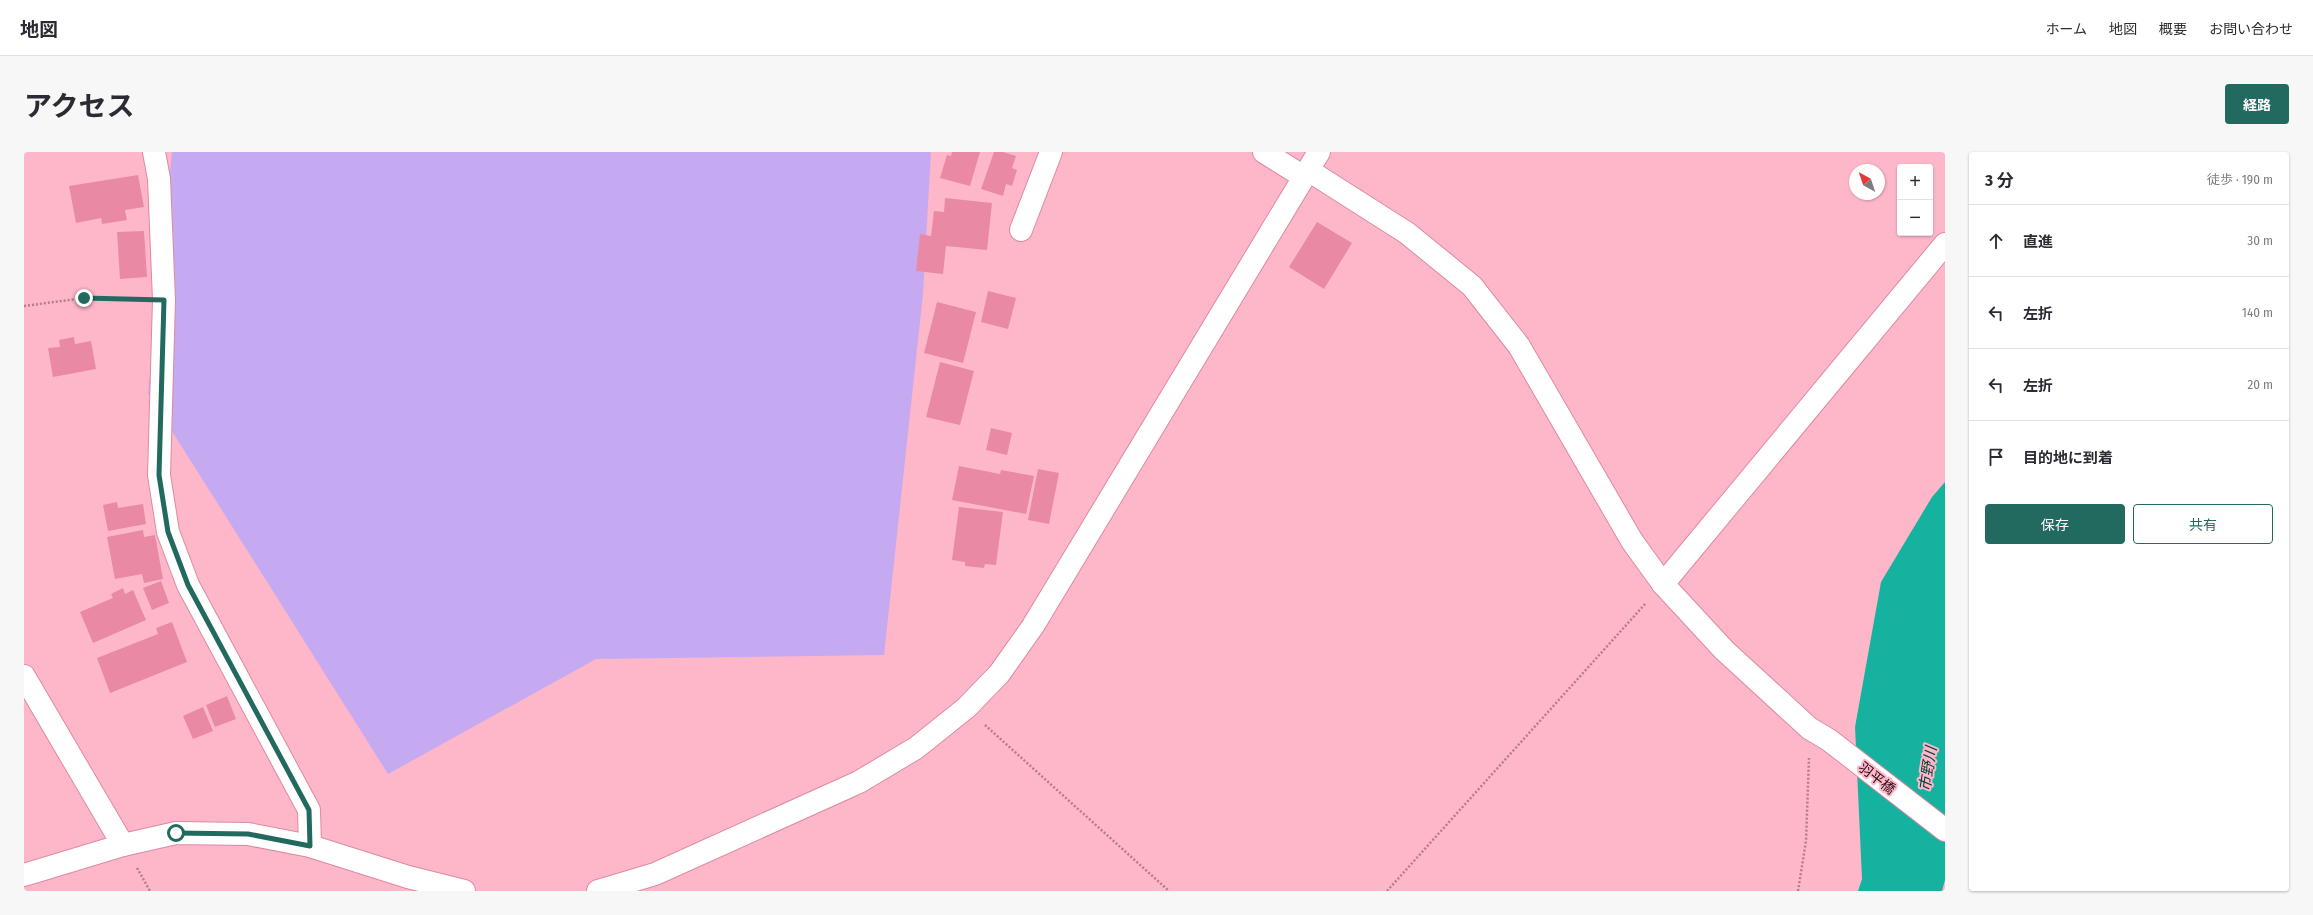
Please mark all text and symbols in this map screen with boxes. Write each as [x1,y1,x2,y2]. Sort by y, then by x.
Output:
text: 地図 [20,18,58,41]
text: ホーム [2045,21,2087,38]
text: 地図 [2109,21,2137,38]
text: 概要 [2159,21,2187,38]
text: お問い合わせ [2209,21,2293,38]
button: 経路 [2225,84,2289,124]
text: アクセス [24,90,135,123]
north arrow [1849,164,1885,200]
map controls [1897,164,1933,236]
button: + [1897,164,1933,200]
text: 3 分 [1985,170,2014,191]
text: 徒歩 · 190 m [2207,172,2273,187]
button: − [1897,200,1933,236]
icon: ahead [1985,230,2007,252]
text: 直進 [2023,233,2053,251]
text: 30 m [2247,233,2273,248]
route end [75,289,93,307]
icon: left [1985,302,2007,324]
text: 左折 [2023,305,2053,323]
text: 140 m [2242,305,2273,320]
icon: left [1985,374,2007,396]
text: 左折 [2023,377,2053,395]
text: 20 m [2247,377,2273,392]
icon: arrive [1985,446,2007,468]
text: 目的地に到着 [2023,449,2113,467]
button: 保存 [1985,504,2125,544]
button: 共有 [2133,504,2273,544]
water label: 市野川 [1916,743,1941,793]
street label: 羽平橋 [1855,759,1898,798]
route start [167,824,185,842]

